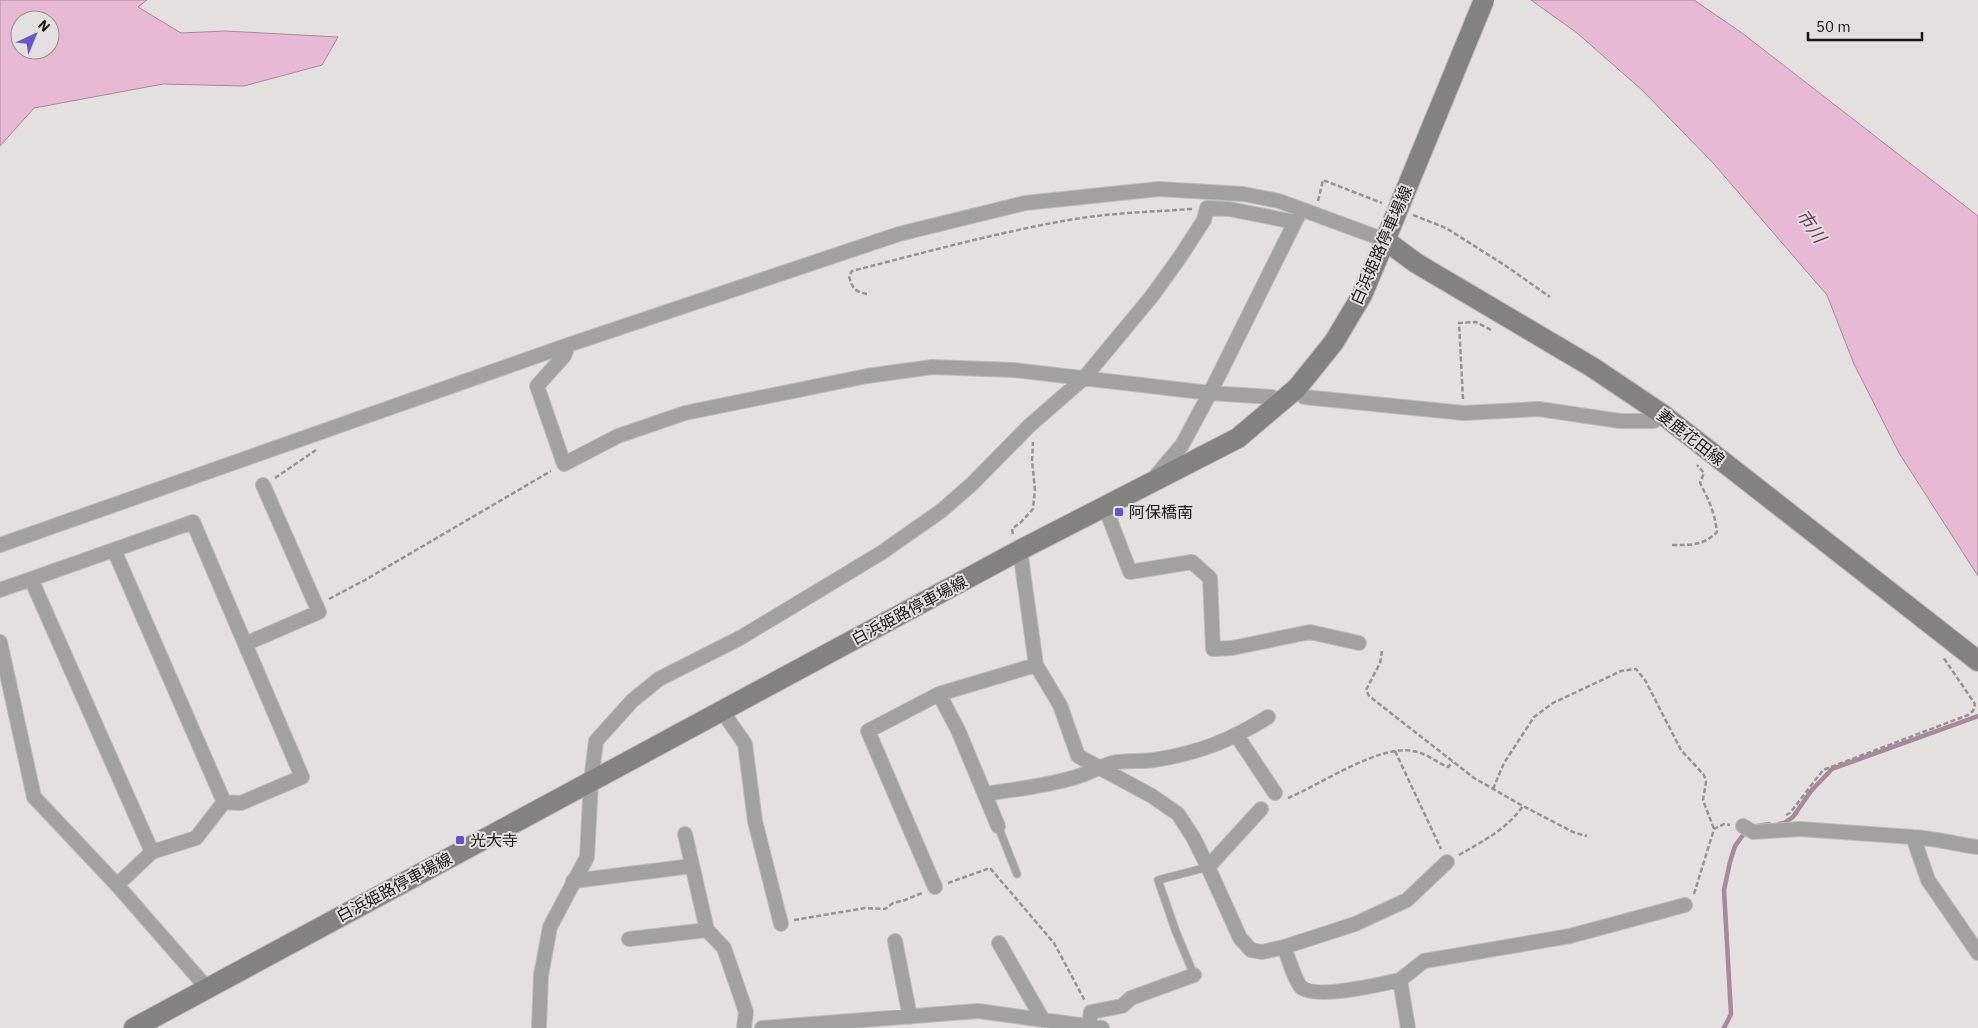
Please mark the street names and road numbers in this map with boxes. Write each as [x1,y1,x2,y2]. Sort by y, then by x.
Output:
street label: 白浜姫路停車場線 [1346,182,1416,308]
street label: 妻鹿花田線 [1653,404,1729,470]
street label: 白浜姫路停車場線 [848,571,970,649]
street label: 白浜姫路停車場線 [333,848,455,926]

